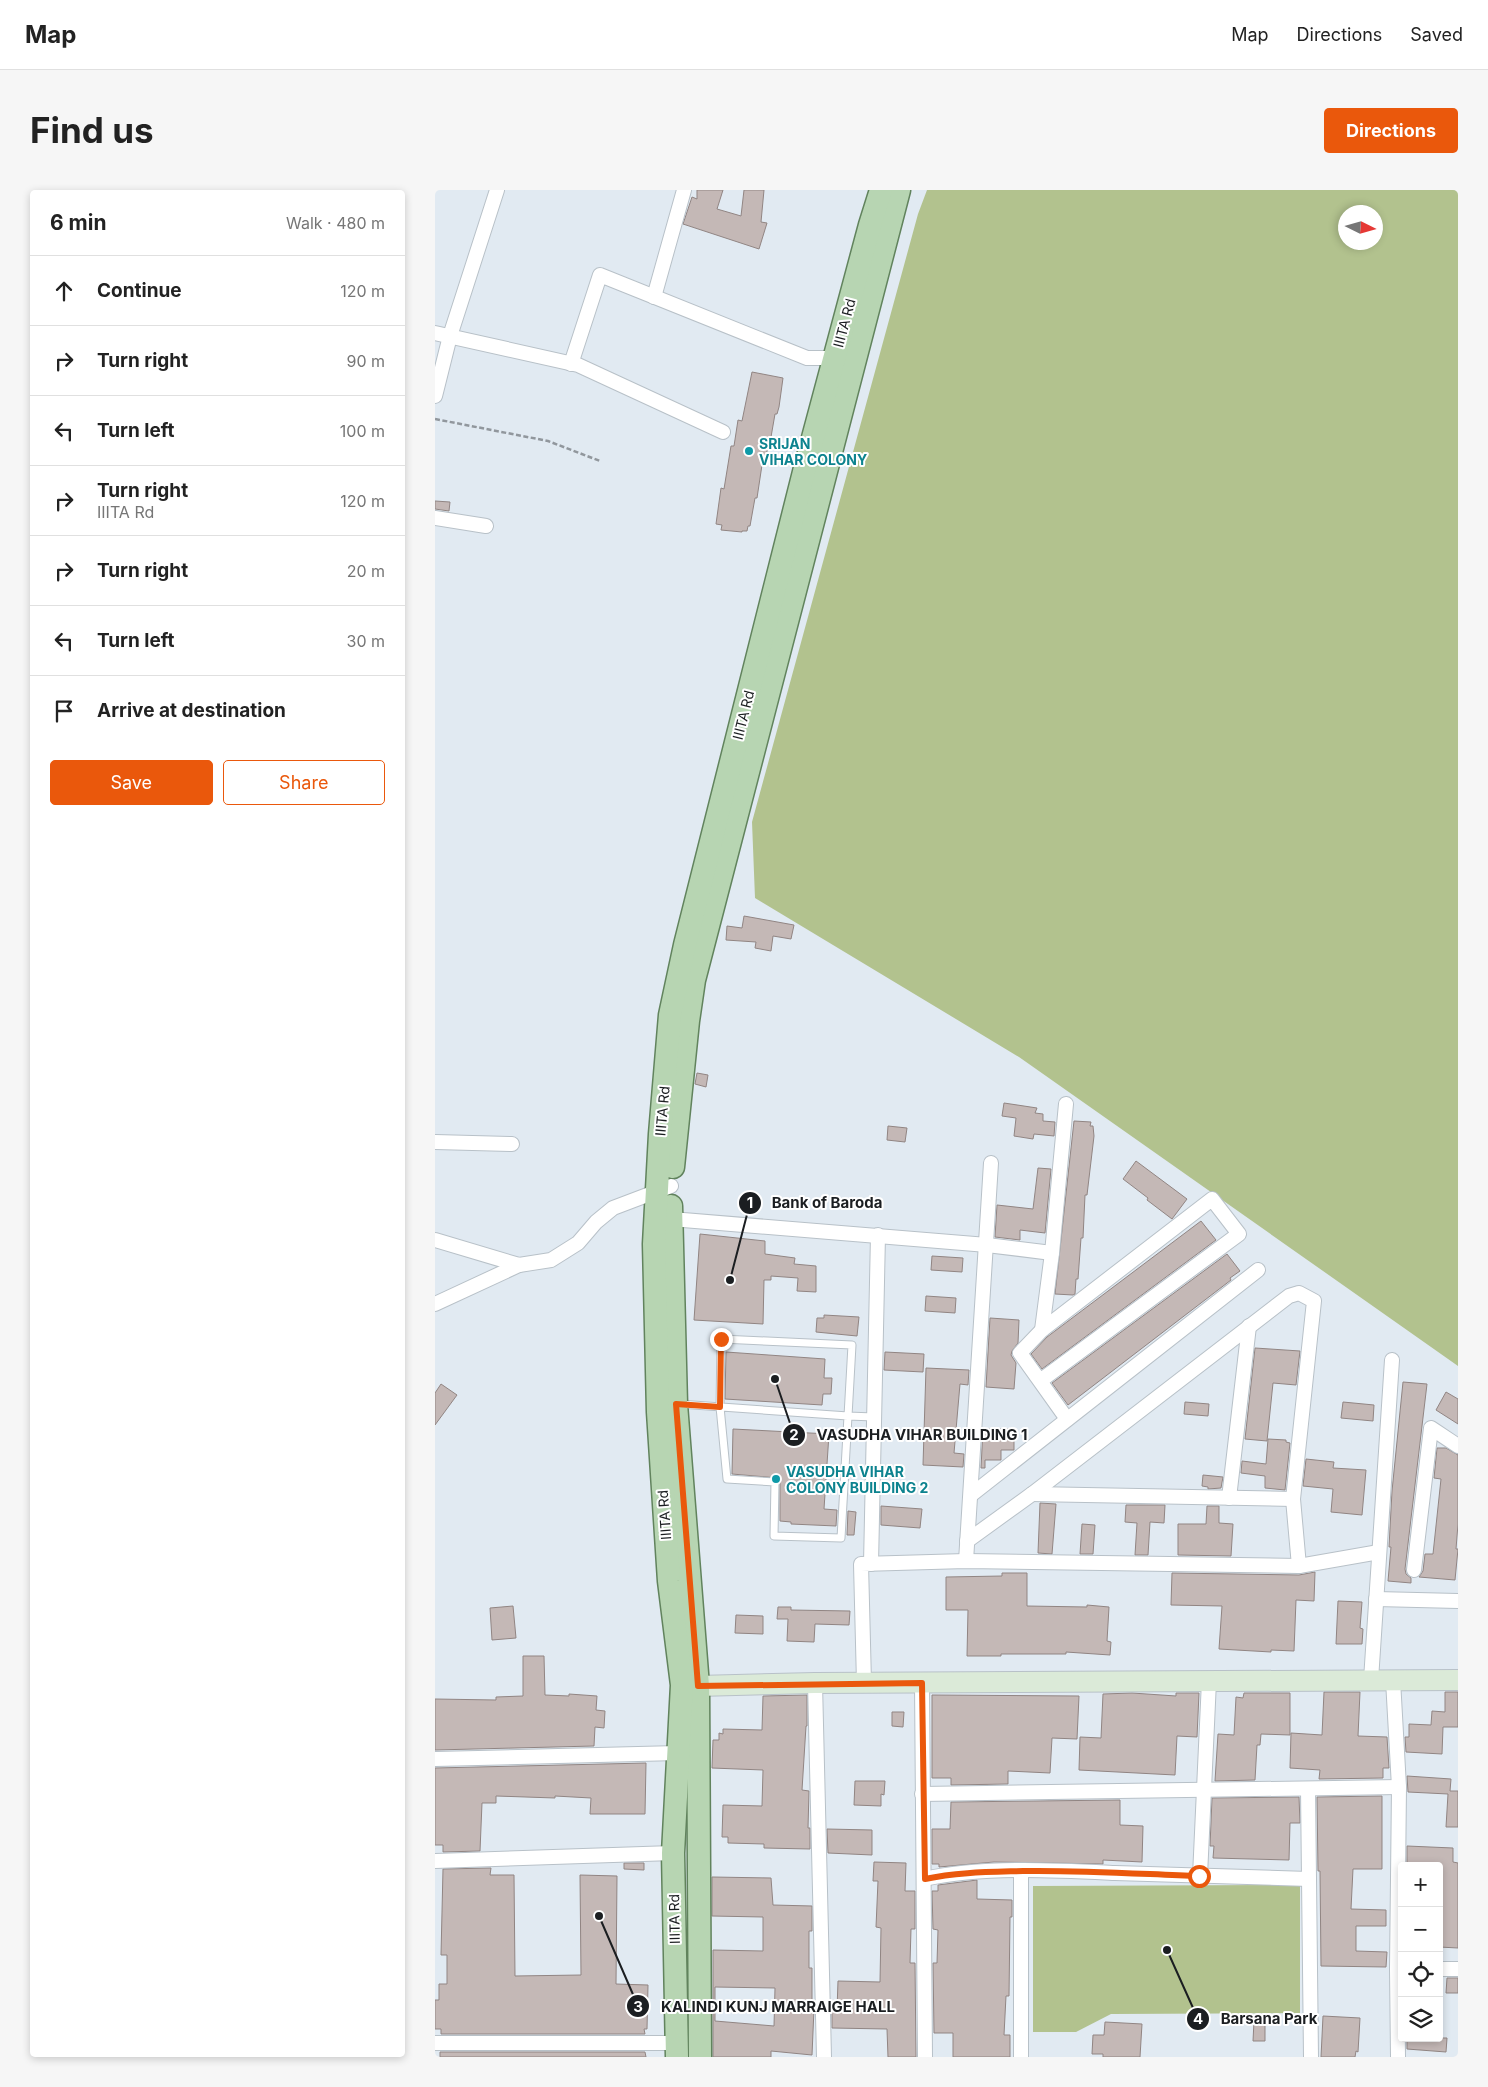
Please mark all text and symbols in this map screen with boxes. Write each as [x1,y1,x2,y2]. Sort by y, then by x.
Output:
text: Map [25,20,76,49]
text: Map [1231,24,1269,45]
text: Directions [1297,24,1382,45]
text: Saved [1410,24,1463,45]
button: Directions [1324,108,1458,153]
text: Find us [30,109,154,151]
north arrow [1338,205,1383,250]
text: 6 min [50,210,107,235]
text: Walk · 480 m [286,213,385,233]
icon: ahead [50,277,78,305]
text: Continue [97,279,182,302]
text: 120 m [340,281,385,301]
street label: IIITA Rd [829,297,859,349]
icon: right [50,347,78,375]
text: Turn right [97,349,188,372]
text: 90 m [346,351,385,371]
icon: left [50,417,78,445]
text: Turn left [97,419,175,442]
text: 100 m [340,421,385,441]
place label: SRIJAN VIHAR COLONY [759,435,867,468]
marker: SRIJAN VIHAR COLONY [743,445,755,457]
text: Turn right [97,479,188,502]
icon: right [50,487,78,515]
text: 120 m [340,491,385,511]
text: IIITA Rd [97,502,154,522]
icon: right [50,557,78,585]
text: Turn right [97,559,188,582]
text: 20 m [347,561,385,581]
icon: left [50,627,78,655]
text: Turn left [97,629,175,652]
text: 30 m [347,631,385,651]
street label: IIITA Rd [729,689,757,741]
icon: arrive [50,697,78,725]
text: Arrive at destination [97,699,286,722]
button: Save [50,760,213,805]
button: Share [223,760,385,805]
street label: IIITA Rd [651,1085,673,1137]
callout: Bank of Baroda [737,1188,893,1218]
text: 1 [747,1193,753,1212]
text: Bank of Baroda [772,1193,882,1212]
route end [710,1328,733,1351]
callout: VASUDHA VIHAR BUILDING 1 [782,1420,1038,1450]
text: 2 [789,1425,799,1444]
text: VASUDHA VIHAR BUILDING 1 [816,1425,1028,1444]
place label: VASUDHA VIHAR COLONY BUILDING 2 [786,1463,929,1496]
marker: VASUDHA VIHAR COLONY BUILDING 2 [770,1473,782,1485]
street label: IIITA Rd [654,1489,674,1541]
map controls [1398,1862,1443,2042]
button: + [1398,1862,1443,1907]
route start [1188,1865,1211,1888]
street label: IIITA Rd [665,1894,683,1944]
button: − [1398,1907,1443,1952]
button: locate [1398,1952,1443,1997]
callout: KALINDI KUNJ MARRAIGE HALL [626,1991,905,2021]
text: 3 [633,1997,643,2016]
text: KALINDI KUNJ MARRAIGE HALL [661,1997,895,2016]
button: layers [1398,1997,1443,2042]
callout: Barsana Park [1185,2004,1327,2034]
text: 4 [1193,2009,1203,2028]
text: Barsana Park [1221,2009,1318,2028]

